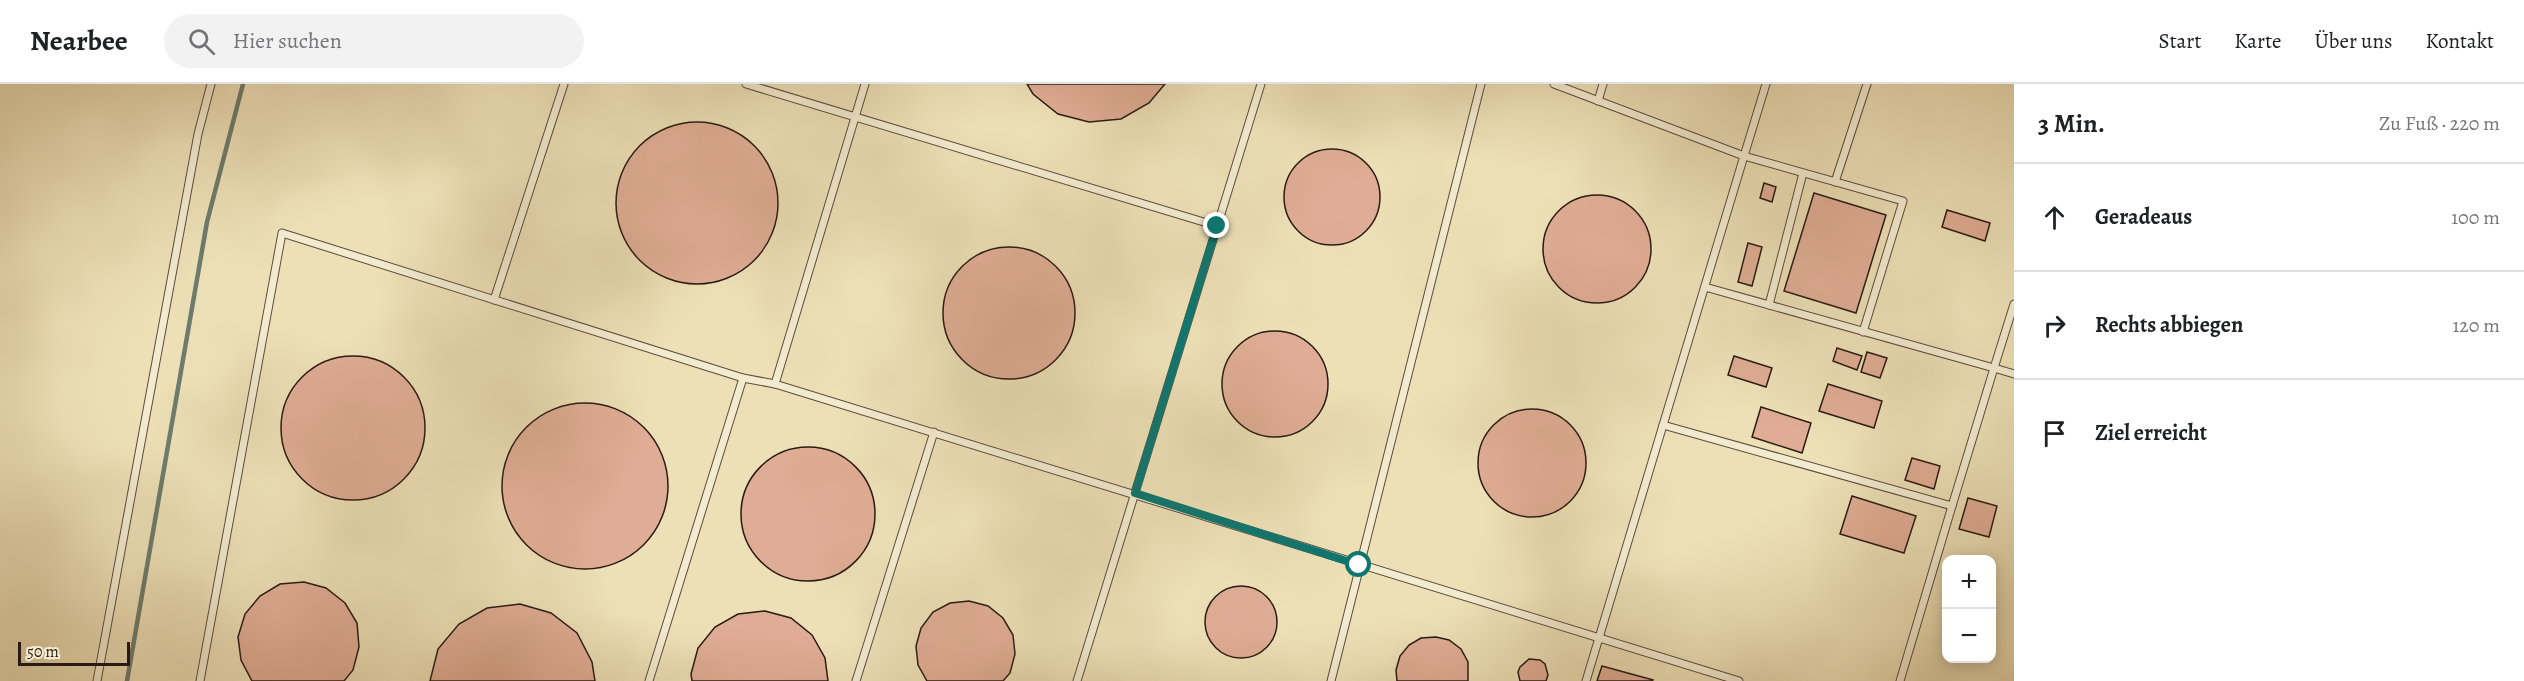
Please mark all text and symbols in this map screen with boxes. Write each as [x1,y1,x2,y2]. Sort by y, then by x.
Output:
search box [164,14,584,68]
text: Nearbee [30,22,128,60]
icon: search [185,25,218,58]
text: Hier suchen [233,26,342,56]
text: Start [2159,27,2201,55]
text: Karte [2234,27,2282,55]
text: Über uns [2315,27,2392,55]
text: Kontakt [2425,27,2494,55]
text: 3 Min. [2038,106,2105,141]
text: Zu Fuß · 220 m [2379,110,2500,137]
icon: ahead [2038,201,2071,234]
text: Geradeaus [2095,202,2192,232]
text: 100 m [2451,204,2500,231]
route end [1203,212,1229,238]
icon: right [2038,309,2071,342]
text: Rechts abbiegen [2095,310,2243,340]
text: 120 m [2452,312,2500,339]
icon: arrive [2038,417,2071,450]
text: Ziel erreicht [2095,418,2207,448]
route start [1345,551,1371,577]
map controls [1942,555,1996,663]
button: + [1942,555,1996,609]
button: − [1942,609,1996,663]
scale bar [18,639,130,666]
text: 50 m [27,641,59,663]

